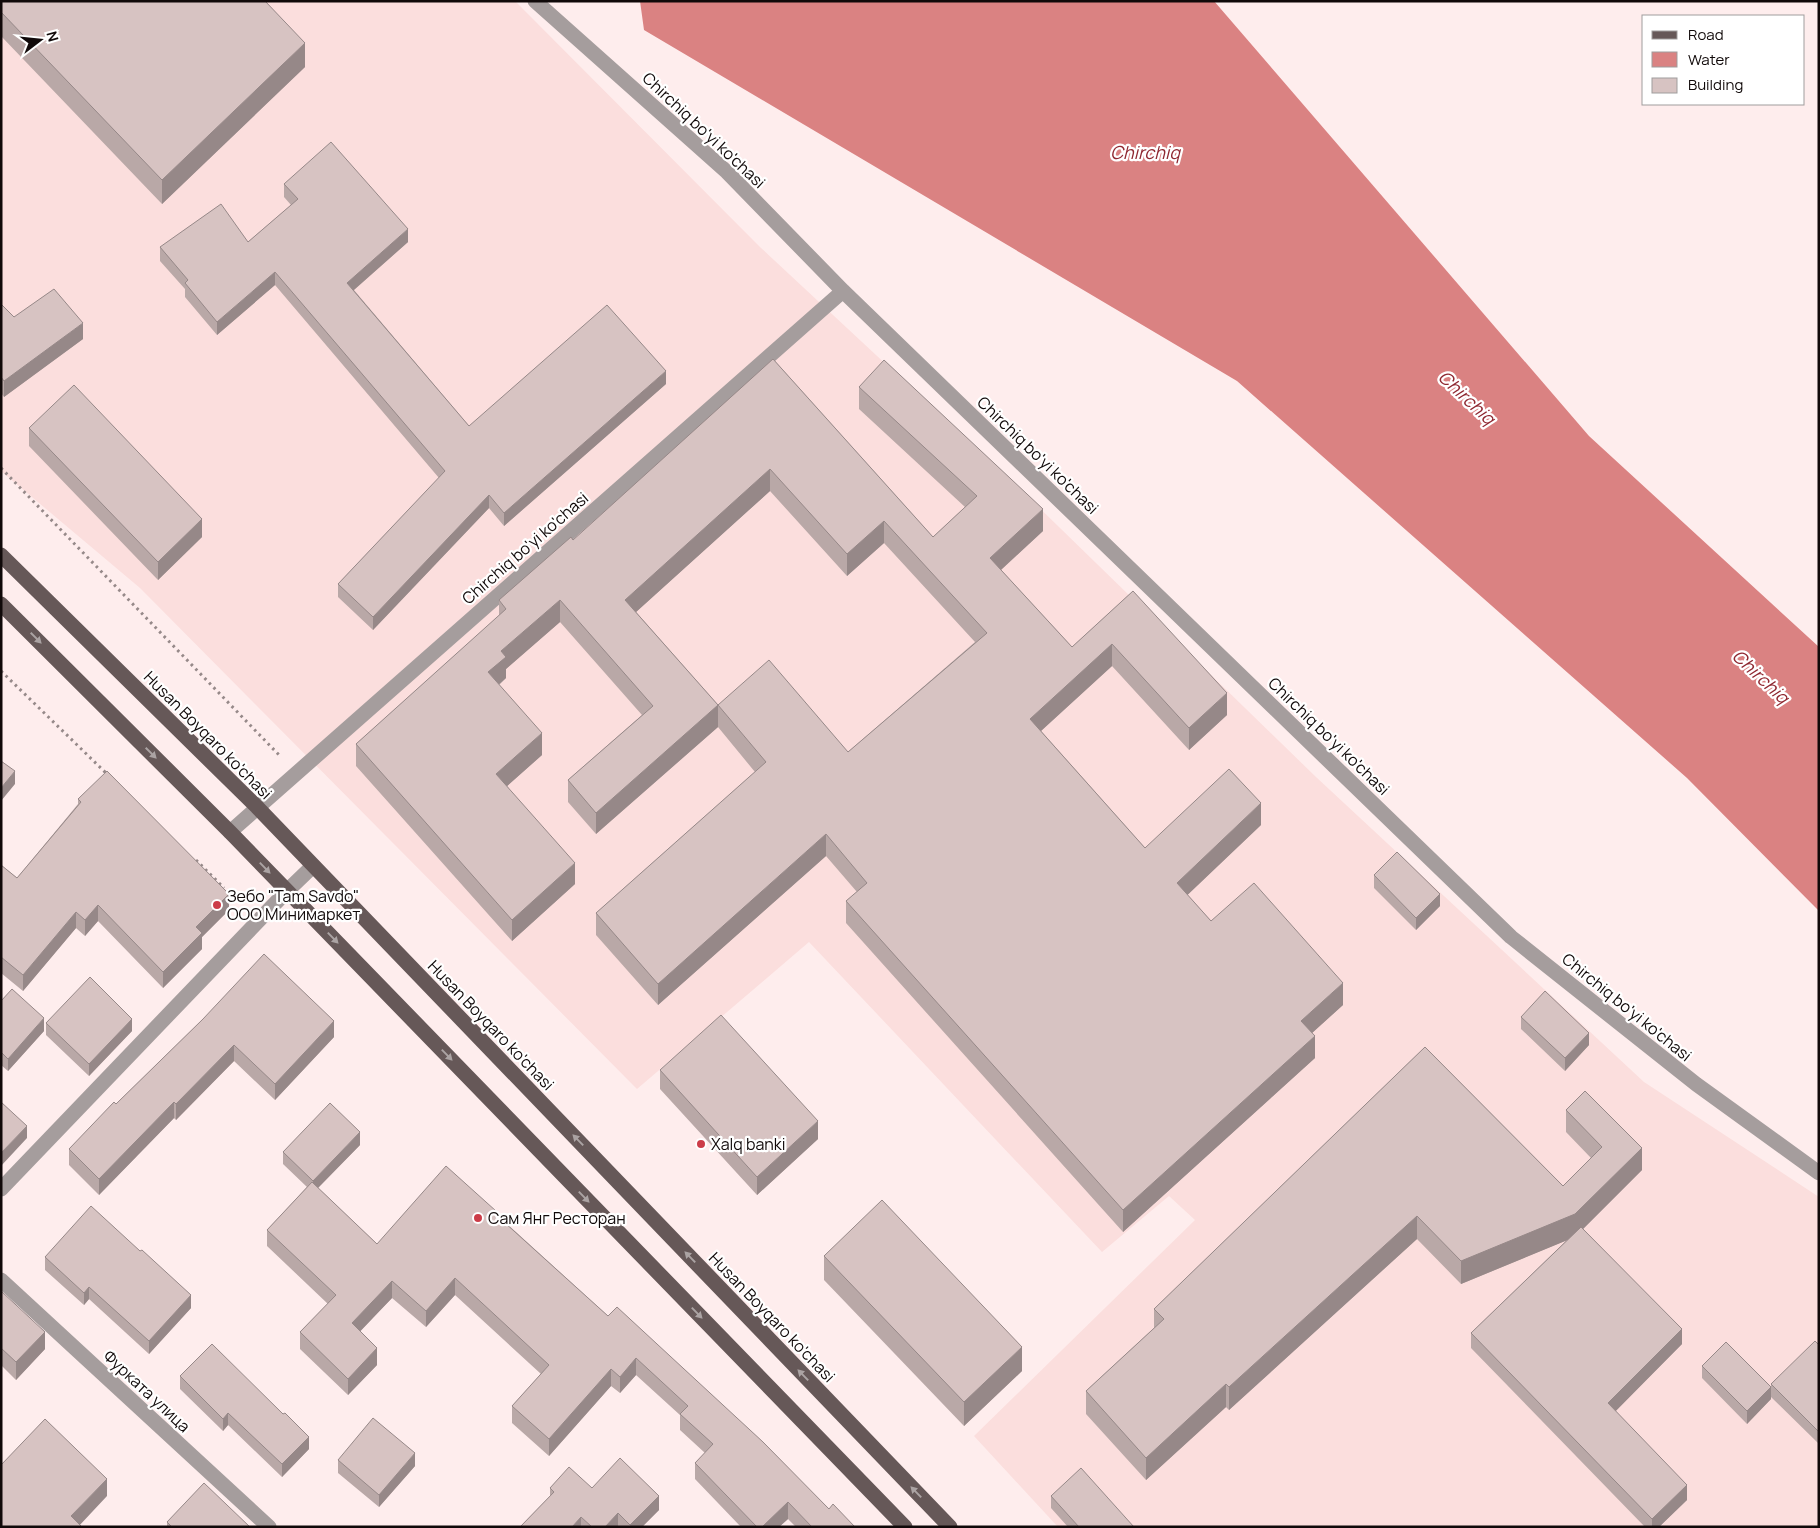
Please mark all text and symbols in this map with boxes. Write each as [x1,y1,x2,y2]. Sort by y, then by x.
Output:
north arrow [15,15,65,65]
legend [1642,15,1805,105]
text: Road [1688,24,1724,45]
text: N [42,29,63,44]
text: Water [1688,49,1730,70]
street label: Chirchiq bo'yi ko'chasi [638,67,770,193]
text: Building [1688,74,1743,95]
water label: Chirchiq [1110,140,1181,164]
water label: Chirchiq [1433,364,1502,430]
street label: Chirchiq bo'yi ko'chasi [973,391,1103,519]
street label: Chirchiq bo'yi ko'chasi [457,487,593,609]
one-way arrow [30,632,42,644]
water label: Chirchiq [1727,643,1796,709]
street label: Husan Boyqaro ko'chasi [139,666,277,804]
street label: Chirchiq bo'yi ko'chasi [1264,672,1394,800]
one-way arrow [145,747,157,759]
one-way arrow [259,862,271,874]
place label: Зебо "Tam Savdo" ООО Минимаркет [227,885,360,925]
marker: Зебо "Tam Savdo" ООО Минимаркет [211,899,223,911]
one-way arrow [327,932,339,944]
street label: Chirchiq bo'yi ko'chasi [1558,948,1696,1066]
street label: Husan Boyqaro ko'chasi [423,955,559,1095]
one-way arrow [440,1049,452,1061]
place label: Xalq banki [711,1133,786,1155]
one-way arrow [572,1135,584,1147]
marker: Xalq banki [695,1138,707,1150]
one-way arrow [578,1190,590,1202]
place label: Сам Янг Ресторан [488,1207,626,1229]
marker: Сам Янг Ресторан [472,1212,484,1224]
street label: Husan Boyqaro ko'chasi [704,1247,840,1387]
one-way arrow [684,1252,696,1264]
one-way arrow [691,1307,703,1319]
street label: Фурката улица [99,1345,195,1437]
one-way arrow [797,1369,809,1381]
one-way arrow [910,1486,922,1498]

